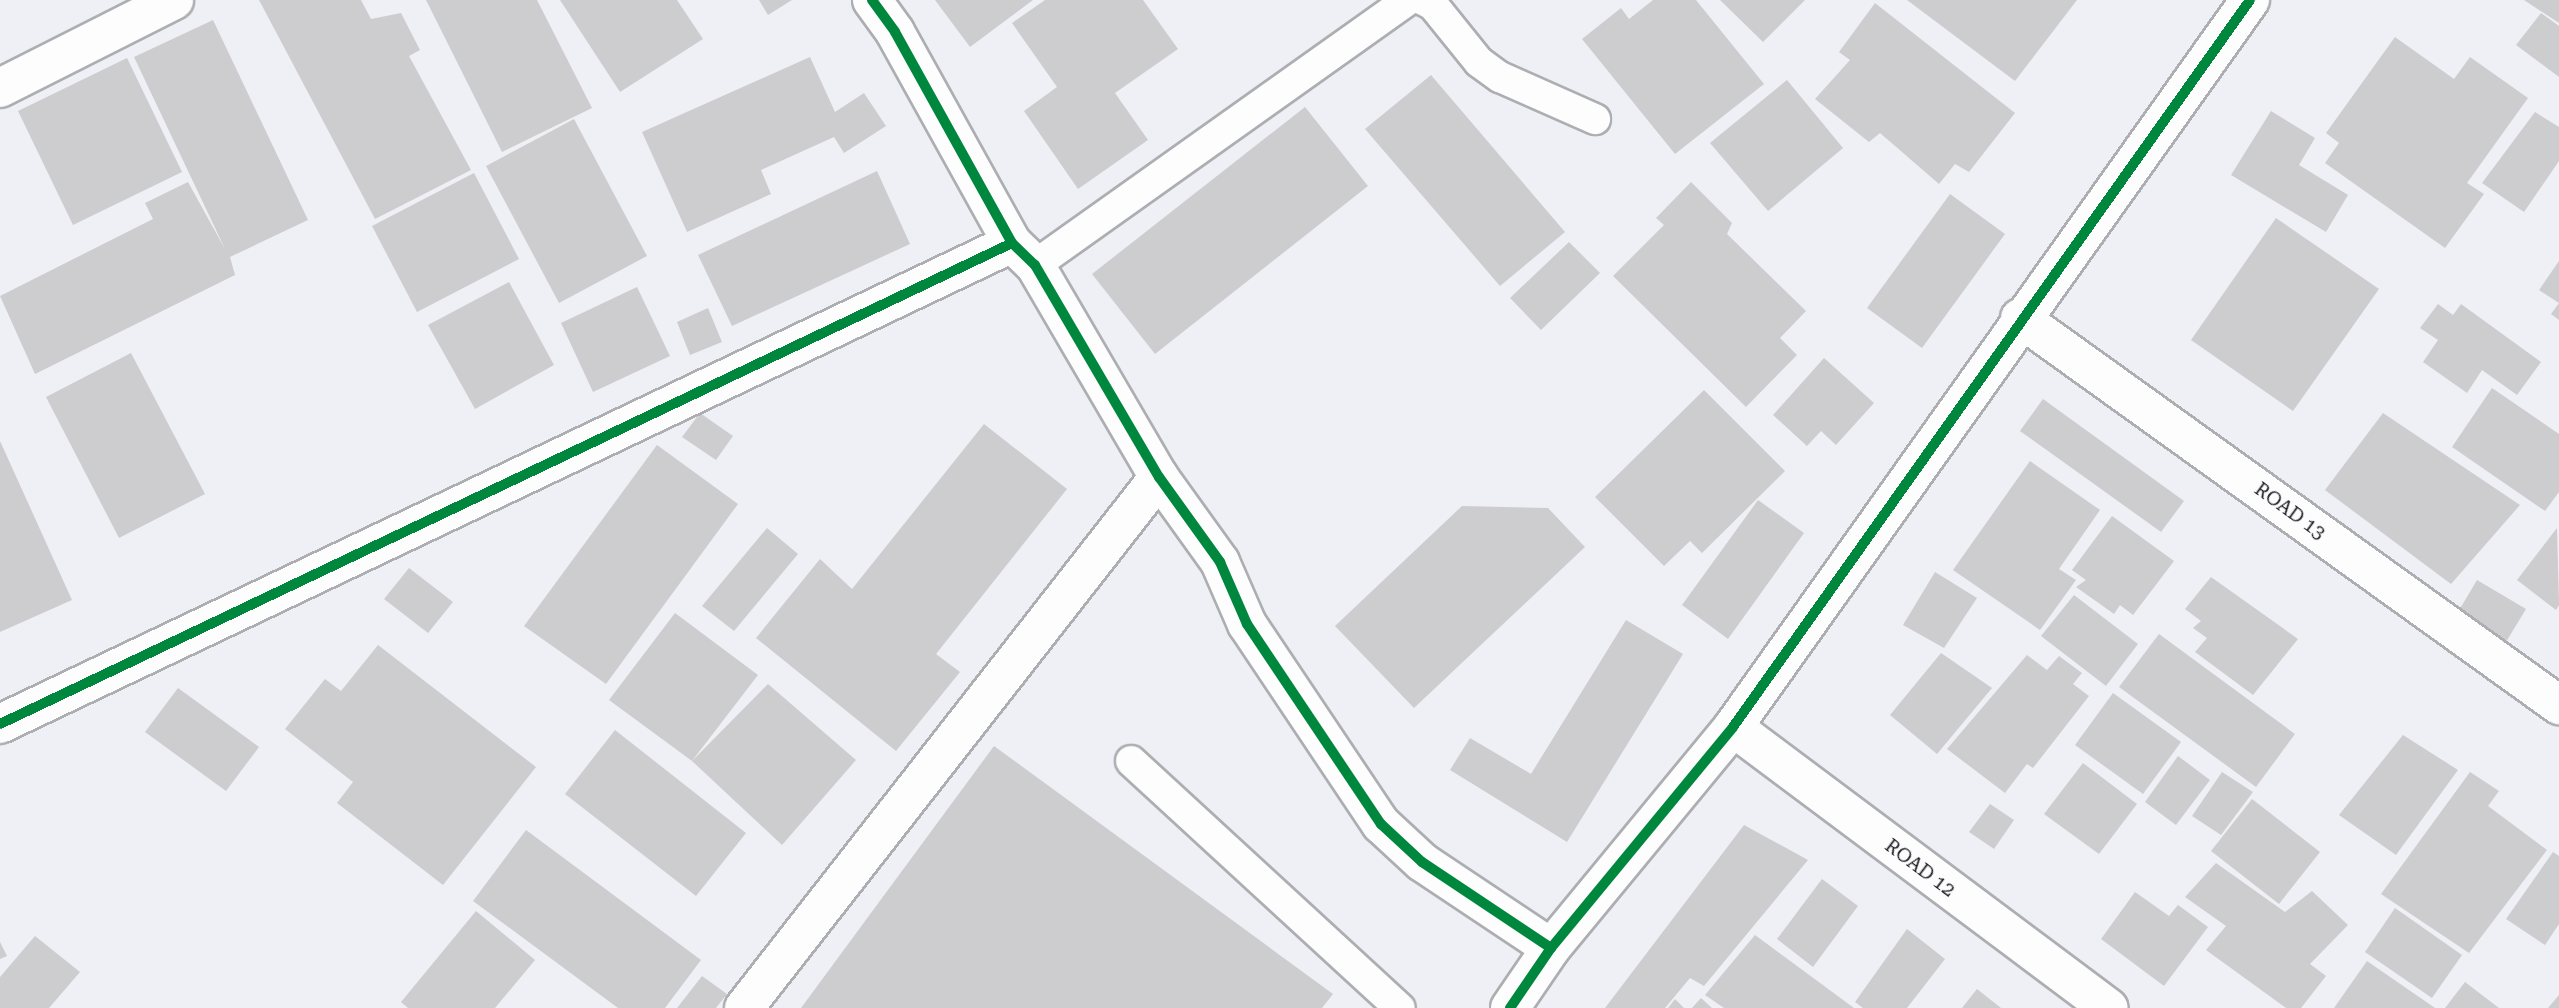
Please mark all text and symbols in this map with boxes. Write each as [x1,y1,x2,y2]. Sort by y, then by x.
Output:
street label: ROAD 13 [2250,478,2330,544]
street label: ROAD 12 [1880,834,1960,902]

